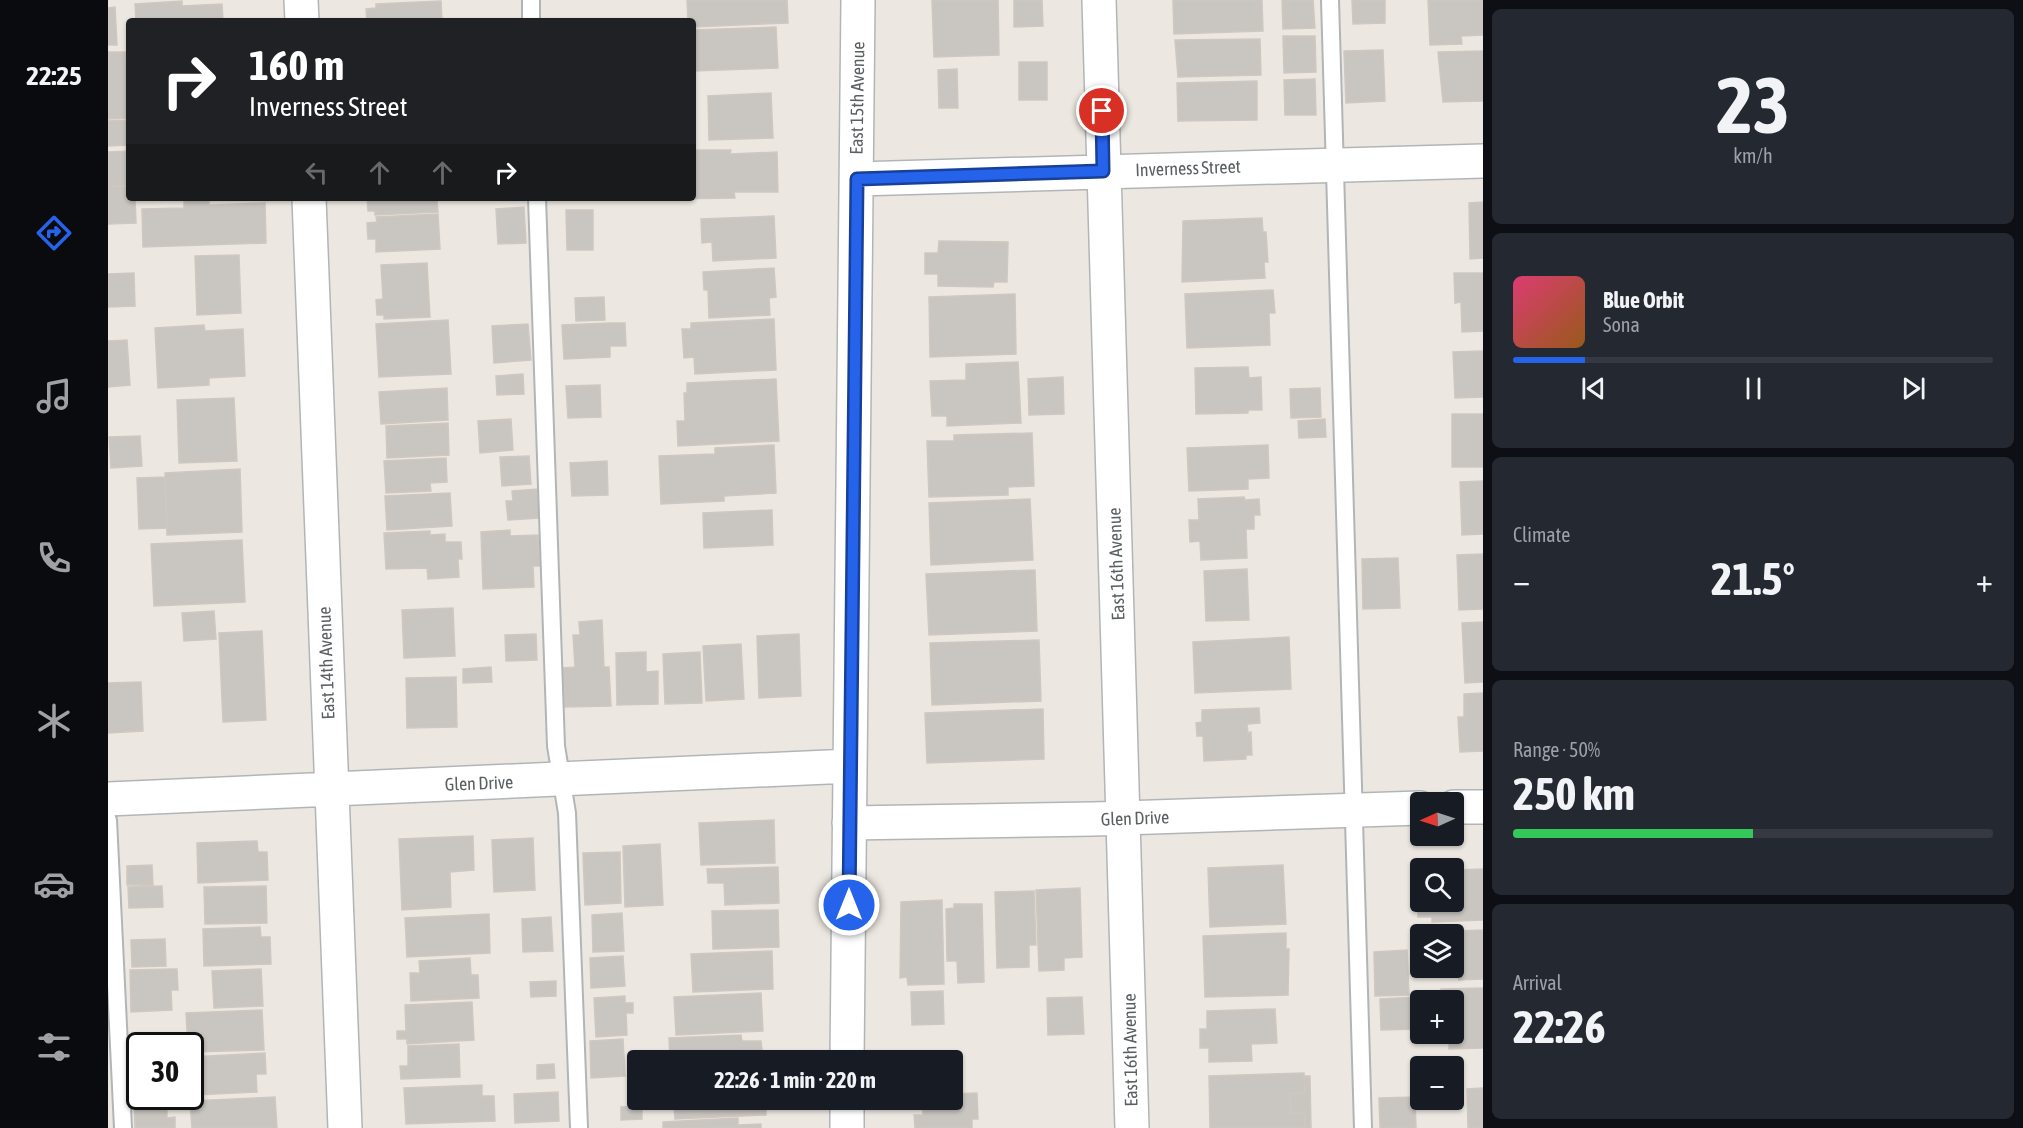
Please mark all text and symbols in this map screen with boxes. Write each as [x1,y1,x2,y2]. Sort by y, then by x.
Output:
text: 160 m [249,41,344,89]
street label: East 15th Avenue [846,41,868,155]
icon: right [150,42,228,120]
text: 22:25 [26,60,82,91]
text: 23 [1716,60,1790,150]
pin [1076,85,1127,136]
text: Inverness Street [249,91,407,122]
icon: arrive [1085,94,1118,127]
text: km/h [1733,144,1773,167]
icon: left [300,156,333,189]
icon: ahead [363,156,396,189]
icon: ahead [426,156,459,189]
icon: right [489,156,522,189]
street label: Inverness Street [1135,156,1241,180]
icon: directions [33,212,75,254]
text: Blue Orbit [1603,287,1684,313]
text: Sona [1603,313,1640,336]
icon: previous [1577,372,1610,405]
icon: pause [1737,372,1770,405]
icon: next [1897,372,1930,405]
icon: music [33,375,75,417]
street label: East 16th Avenue [1104,507,1128,621]
text: Climate [1513,523,1570,546]
icon: phone [33,537,75,579]
text: 21.5° [1711,553,1795,605]
text: − [1513,561,1530,599]
text: + [1976,561,1993,599]
street label: East 14th Avenue [314,606,338,720]
icon: climate [33,700,75,742]
text: Range · 50% [1513,738,1600,761]
text: 250 km [1513,768,1635,820]
street label: Glen Drive [444,771,514,795]
north arrow [1410,792,1464,846]
map controls [1410,792,1464,1110]
street label: Glen Drive [1100,806,1170,830]
button: search [1410,858,1464,912]
icon: car [33,863,75,905]
position arrow [817,873,881,937]
button: layers [1410,924,1464,978]
text: Arrival [1513,971,1562,994]
button: + [1410,990,1464,1044]
street label: East 16th Avenue [1119,993,1141,1107]
text: 22:26 [1513,1001,1606,1053]
icon: filters [33,1026,75,1068]
speed limit sign: 30 [126,1032,204,1110]
button: − [1410,1056,1464,1110]
text: 22:26 · 1 min · 220 m [714,1067,876,1093]

